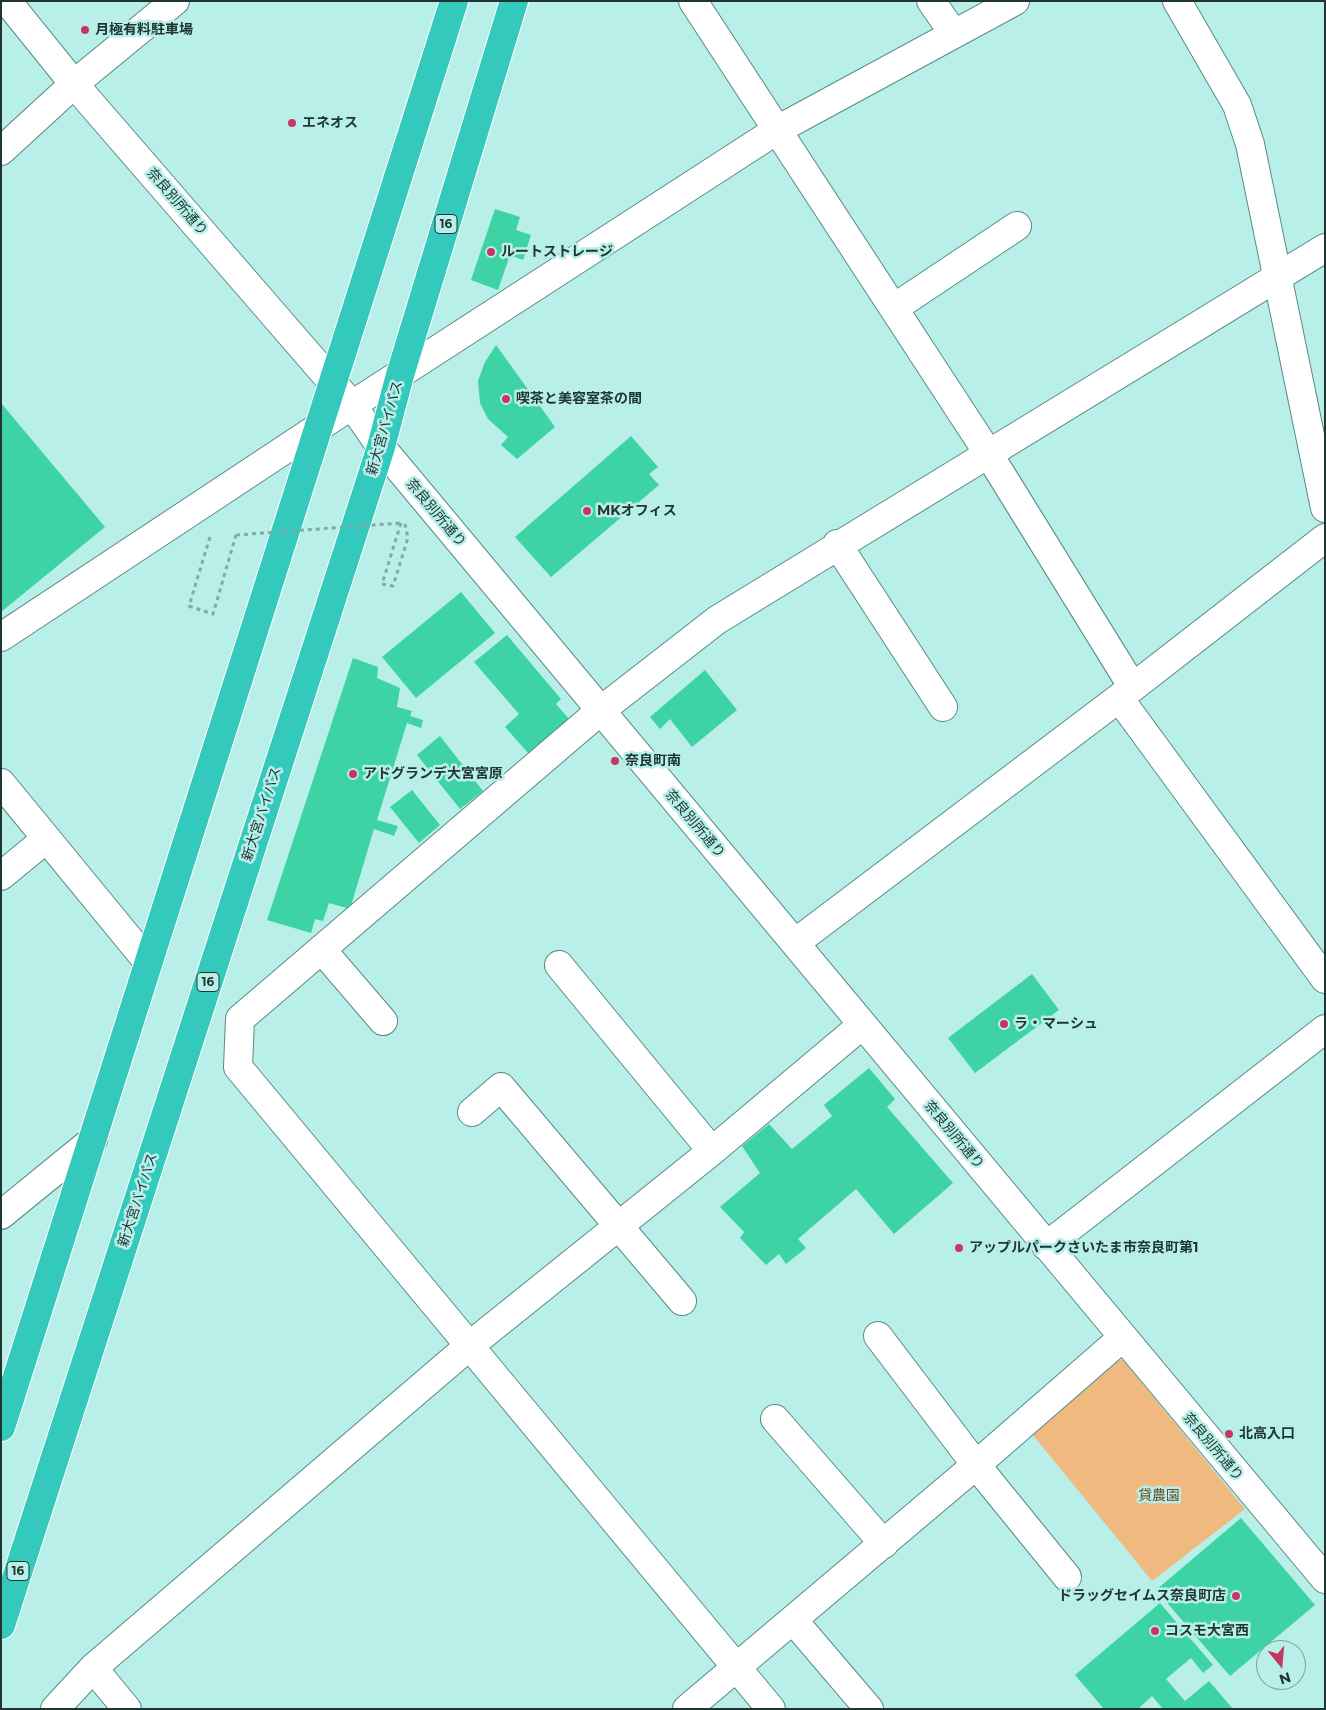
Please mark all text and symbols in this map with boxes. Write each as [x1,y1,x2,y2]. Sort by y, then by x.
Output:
place label: 月極有料駐車場 [95,22,193,38]
marker: 月極有料駐車場 [79,24,91,36]
place label: エネオス [302,115,358,131]
marker: エネオス [286,117,298,129]
street label: 奈良別所通り [143,165,211,239]
road number: 16 [435,214,457,233]
place label: ルートストレージ [501,244,613,260]
marker: ルートストレージ [485,246,497,258]
street label: 新大宮バイパス [363,379,407,477]
place label: 喫茶と美容室茶の間 [516,391,642,407]
marker: 喫茶と美容室茶の間 [500,393,512,405]
street label: 奈良別所通り [403,475,469,551]
place label: MKオフィス [597,503,677,519]
marker: MKオフィス [581,505,593,517]
place label: 奈良町南 [625,753,681,769]
marker: 奈良町南 [609,755,621,767]
street label: 新大宮バイパス [239,765,285,863]
place label: アドグランデ大宮宮原 [363,766,503,782]
marker: アドグランデ大宮宮原 [347,768,359,780]
street label: 奈良別所通り [662,786,728,862]
road number: 16 [197,972,219,992]
place label: ラ・マーシュ [1014,1016,1098,1032]
marker: ラ・マーシュ [998,1018,1010,1030]
street label: 奈良別所通り [921,1097,987,1173]
street label: 新大宮バイパス [115,1151,161,1249]
place label: アップルパークさいたま市奈良町第1 [969,1240,1198,1256]
marker: アップルパークさいたま市奈良町第1 [953,1242,965,1254]
street label: 奈良別所通り [1180,1409,1246,1485]
place label: 北高入口 [1239,1426,1295,1442]
marker: 北高入口 [1223,1428,1235,1440]
park label: 貸農園 [1138,1488,1180,1504]
road number: 16 [7,1562,29,1580]
place label: ドラッグセイムス奈良町店 [1058,1588,1226,1604]
marker: ドラッグセイムス奈良町店 [1230,1590,1242,1602]
place label: コスモ大宮西 [1165,1623,1249,1639]
marker: コスモ大宮西 [1149,1625,1161,1637]
north arrow [1256,1640,1306,1690]
text: N [1277,1668,1293,1689]

